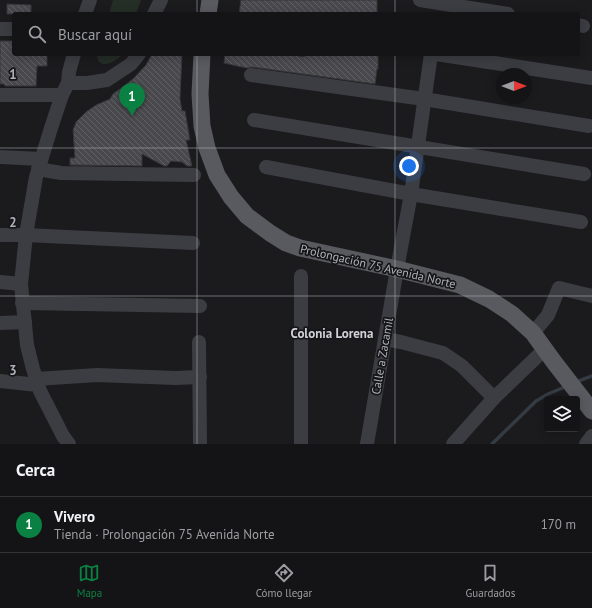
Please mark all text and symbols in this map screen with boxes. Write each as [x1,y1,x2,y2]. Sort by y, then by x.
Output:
search box [12,12,580,56]
icon: search [26,23,48,45]
text: Buscar aquí [58,25,132,44]
text: 1 [9,66,17,83]
north arrow [496,68,532,104]
pin: 1 [119,83,145,116]
your location [399,156,419,176]
text: 2 [9,214,17,231]
street label: Prolongación 75 Avenida Norte [299,241,457,291]
street label: Calle a Zacamil [368,316,396,396]
district label: Colonia Lorena [291,325,373,342]
text: 3 [9,362,17,379]
map controls [544,396,580,432]
button: layers [544,396,580,432]
text: Cerca [16,459,55,481]
text: Vivero [54,507,95,526]
text: 1 [25,516,33,533]
text: 170 m [541,516,576,533]
text: Tienda · Prolongación 75 Avenida Norte [54,526,275,543]
tab: Mapa [77,562,102,600]
tab: Cómo llegar [256,562,312,600]
tab: Guardados [466,562,515,600]

